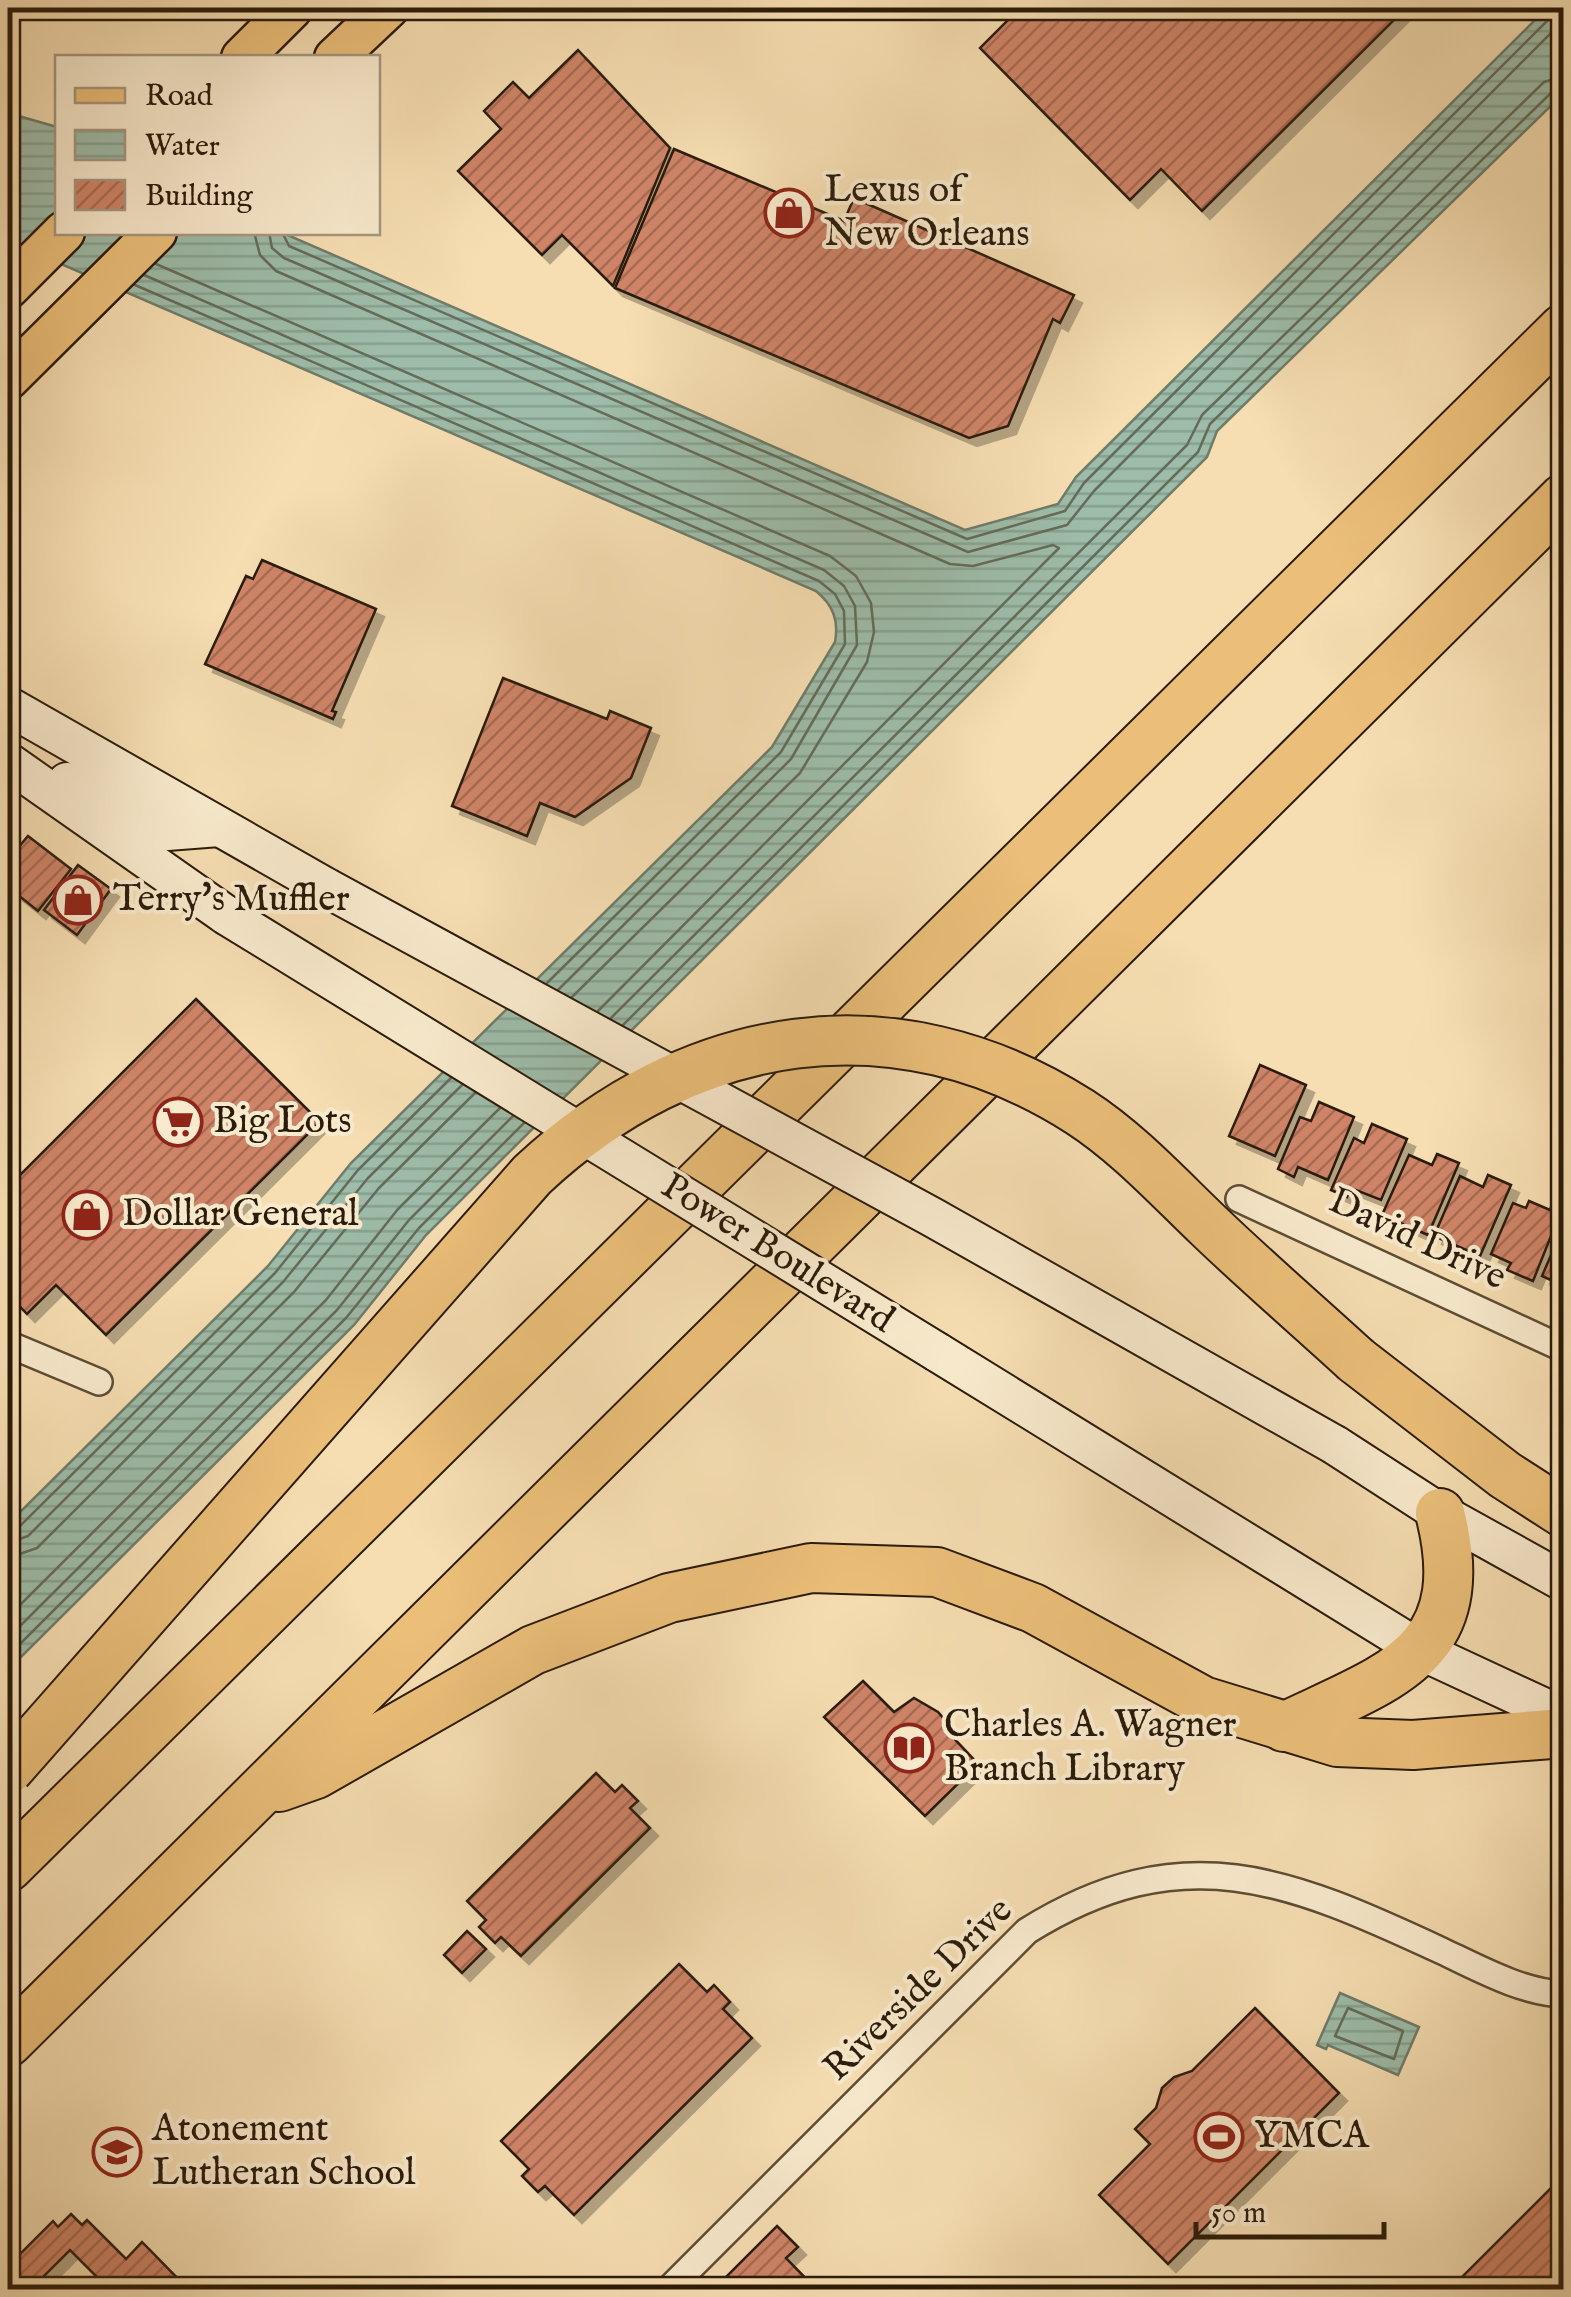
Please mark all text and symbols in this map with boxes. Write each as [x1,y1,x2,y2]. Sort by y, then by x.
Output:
legend [55,55,380,235]
text: Road [145,78,214,116]
text: Water [145,128,220,166]
place label: Lexus of New Orleans [824,167,1030,259]
text: Building [145,178,254,216]
shop icon: Lexus of New Orleans [763,187,815,239]
shop icon: Terry's Muffler [52,874,104,926]
place label: Terry's Muffler [113,876,350,924]
supermarket icon: Big Lots [152,1096,204,1148]
place label: Big Lots [213,1098,352,1146]
street label: Power Boulevard [651,1163,903,1345]
street label: David Drive [1321,1178,1513,1302]
shop icon: Dollar General [61,1189,113,1241]
place label: Dollar General [122,1191,359,1239]
place label: Charles A. Wagner Branch Library [944,1702,1237,1794]
library icon: Charles A. Wagner Branch Library [883,1722,935,1774]
street label: Riverside Drive [814,1888,1024,2092]
place label: Atonement Lutheran School [151,2106,416,2198]
sports icon: YMCA [1193,2111,1245,2163]
place label: YMCA [1254,2113,1370,2161]
school or university icon: Atonement Lutheran School [91,2126,143,2178]
scale bar [1196,2177,1384,2239]
text: 50 m [1211,2195,1266,2233]

